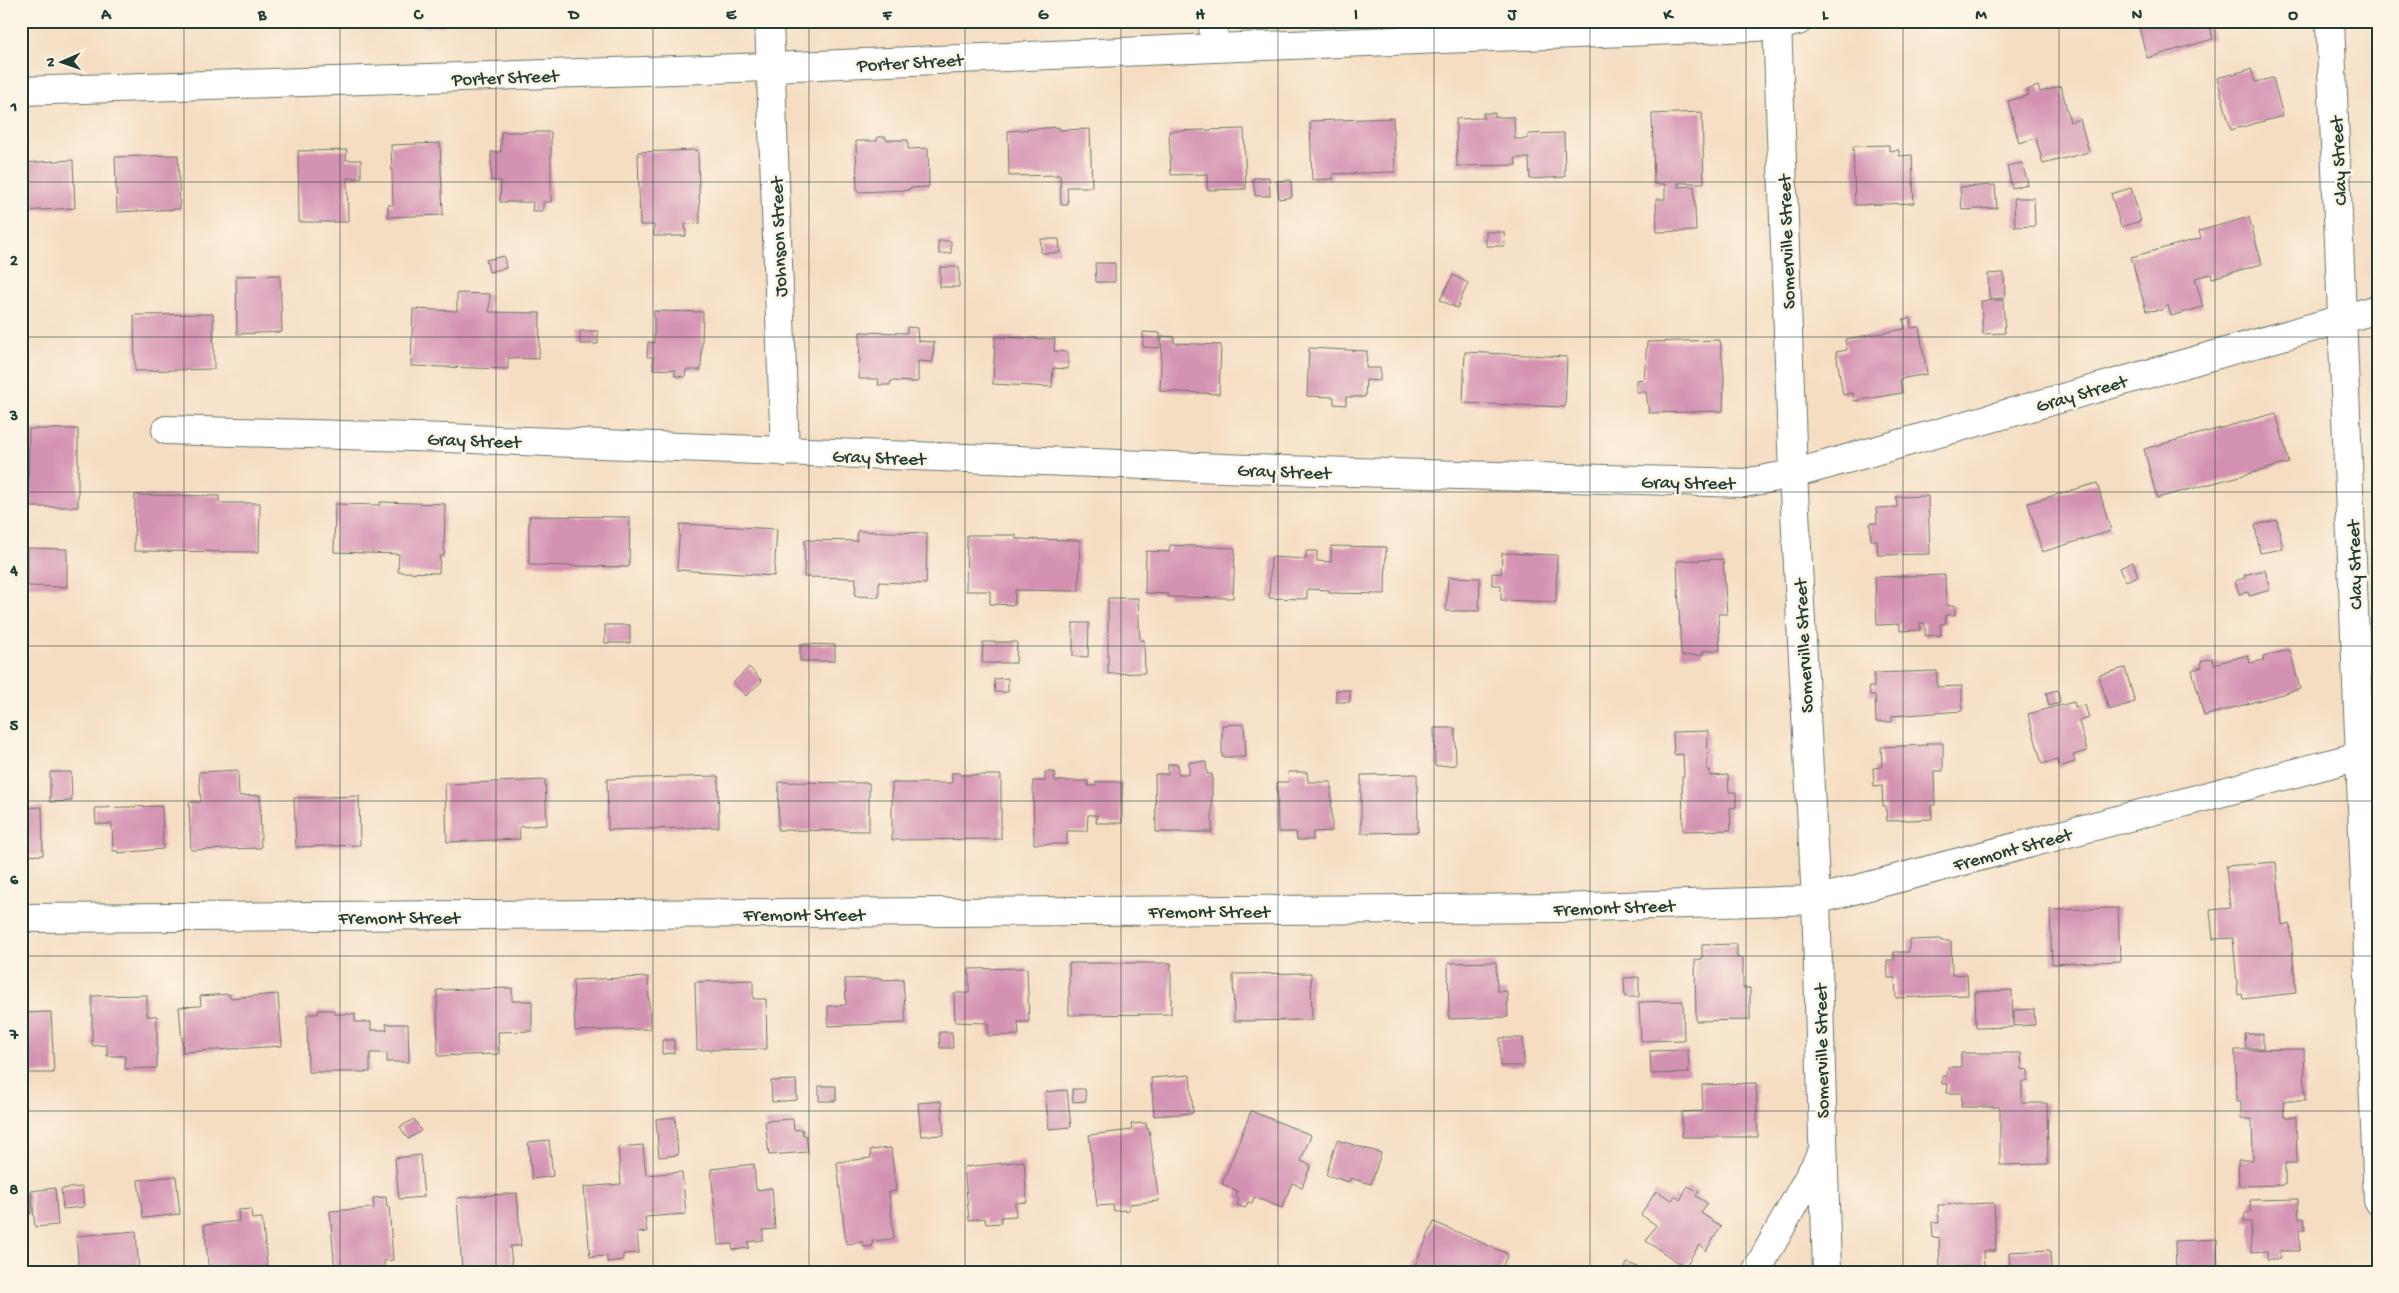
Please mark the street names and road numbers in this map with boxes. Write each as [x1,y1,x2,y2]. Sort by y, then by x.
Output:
street label: Porter Street [855,50,966,79]
street label: Porter Street [450,66,561,93]
street label: Clay Street [2327,113,2354,206]
street label: Somerville Street [1775,172,1802,310]
street label: Johnson Street [767,174,794,297]
street label: Gray Street [2034,371,2132,419]
street label: Gray Street [427,429,523,456]
street label: Gray Street [832,446,928,473]
street label: Gray Street [1237,460,1333,487]
street label: Gray Street [1641,472,1737,497]
street label: Clay Street [2343,517,2370,610]
street label: Somerville Street [1790,576,1820,714]
street label: Fremont Street [1950,824,2077,878]
street label: Fremont Street [1552,896,1678,923]
street label: Fremont Street [1147,902,1272,925]
street label: Fremont Street [742,905,867,928]
street label: Fremont Street [337,908,462,931]
street label: Somerville Street [1811,981,1836,1118]

